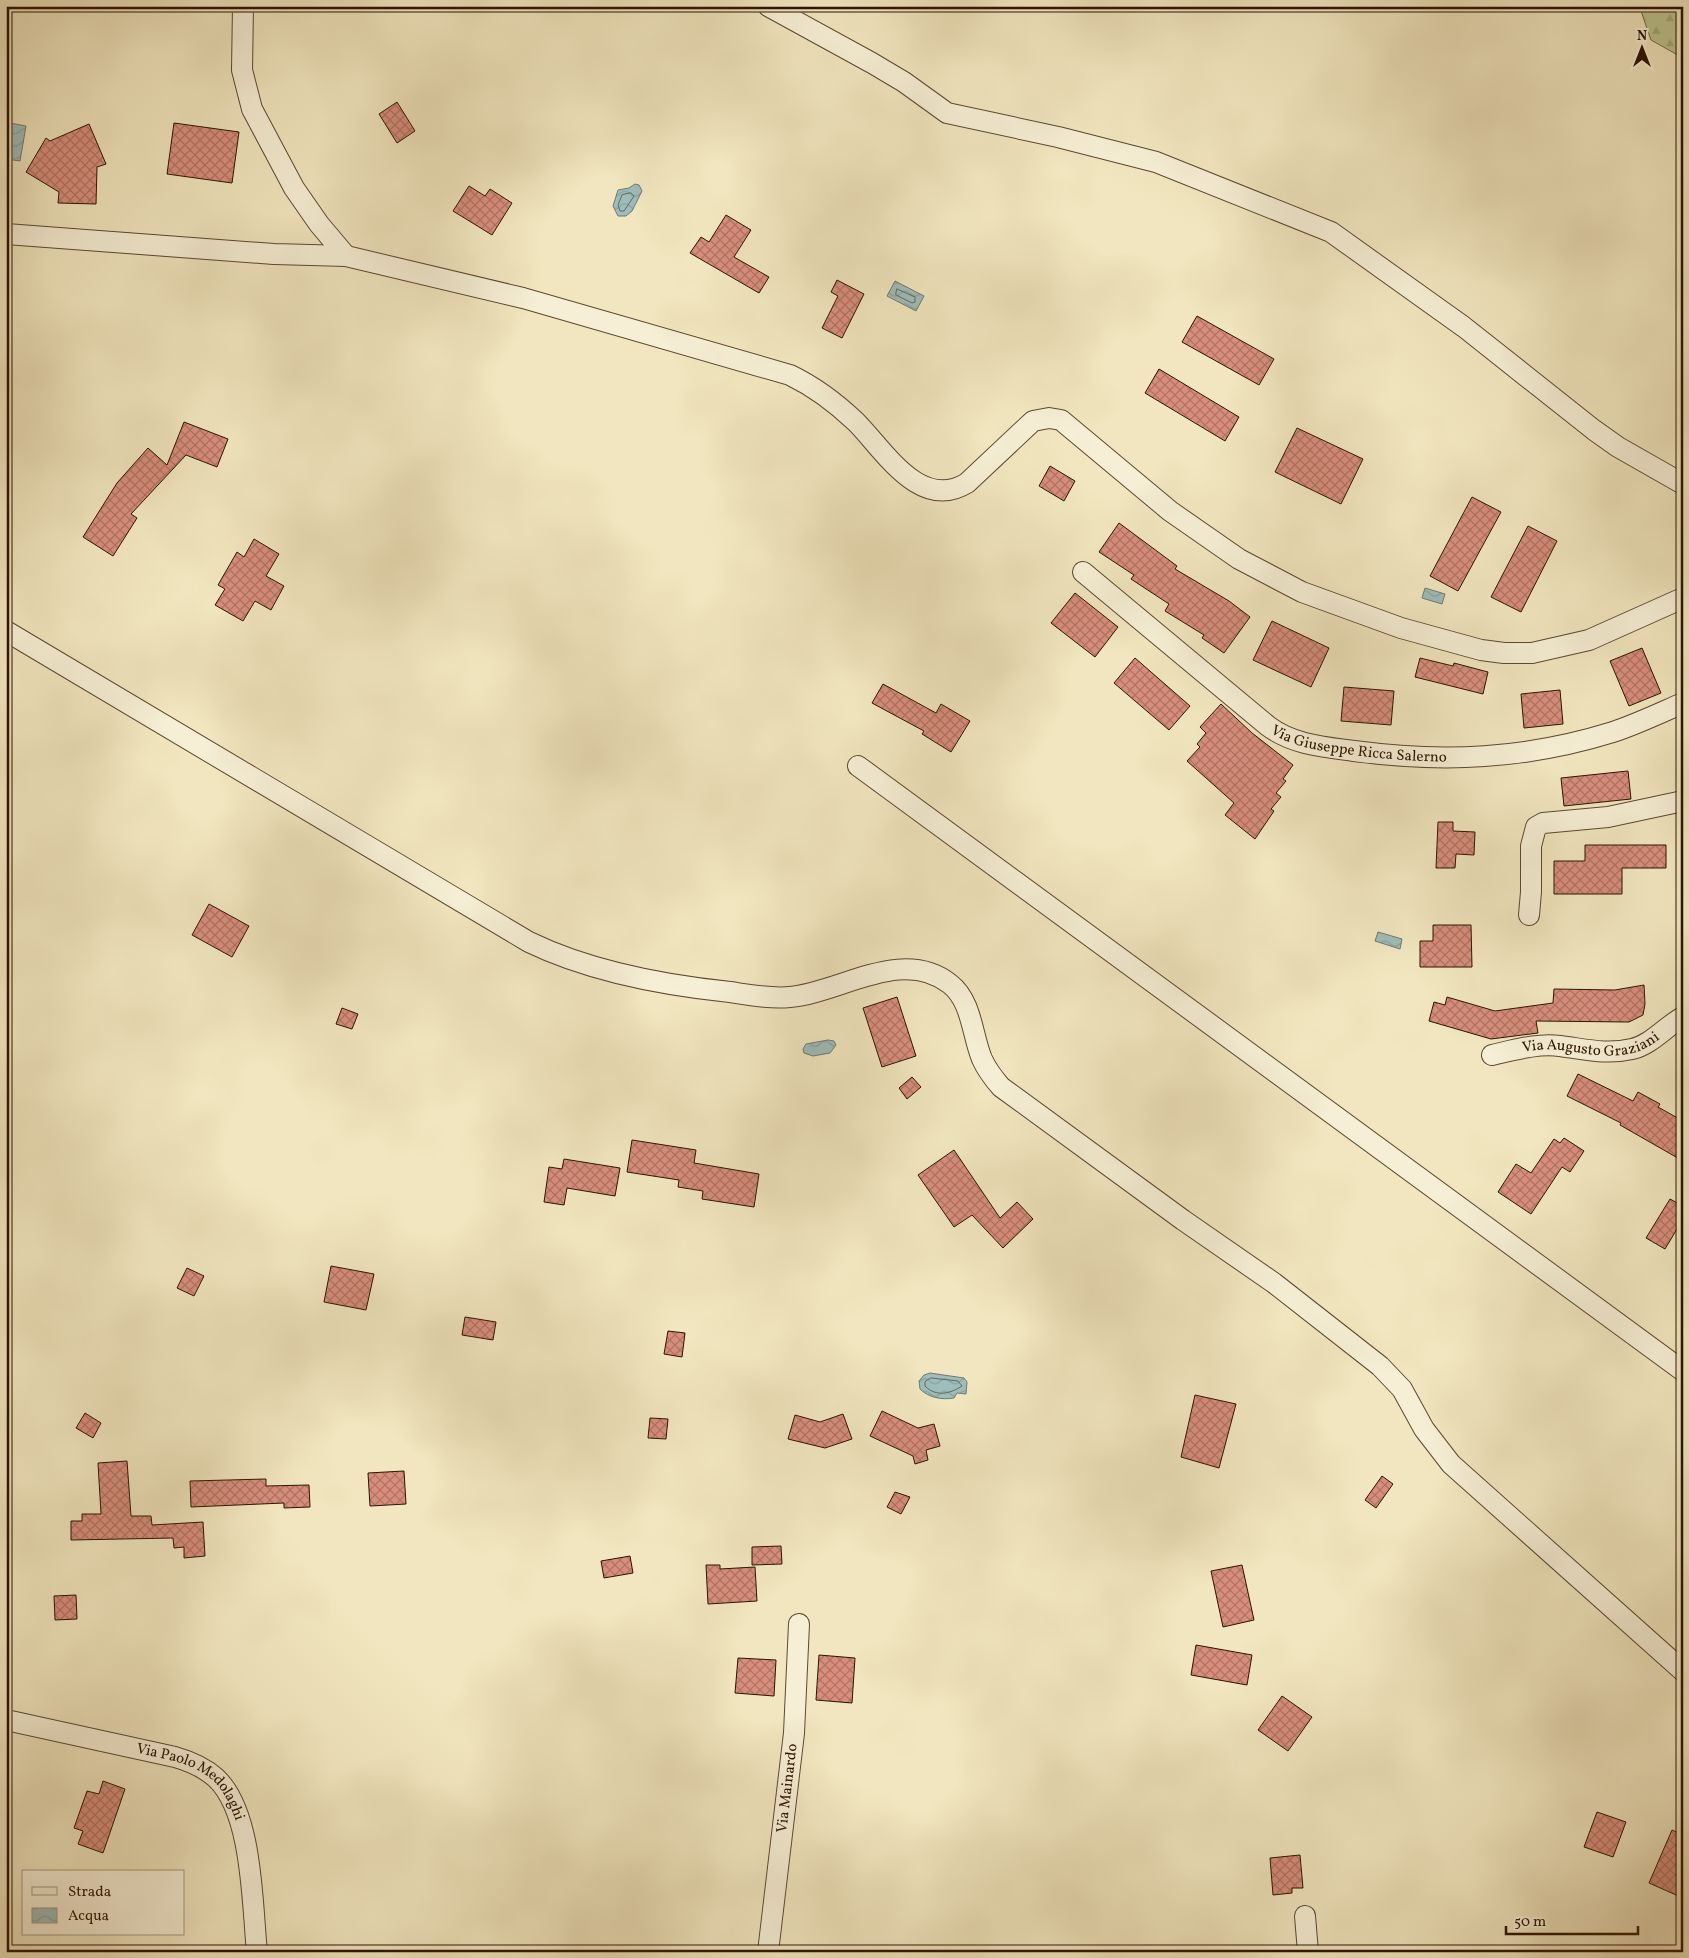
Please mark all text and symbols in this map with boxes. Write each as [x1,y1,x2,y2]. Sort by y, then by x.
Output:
north arrow [1616,22,1666,72]
text: N [1637,27,1647,46]
street label: Via Giuseppe Ricca Salerno [1267,720,1447,768]
street label: Via Augusto Graziani [1521,1027,1664,1062]
street label: Via Paolo Medolaghi [134,1738,250,1823]
street label: Via Mainardo [772,1742,803,1834]
legend [22,1870,185,1936]
text: Strada [68,1882,111,1903]
scale bar [1506,1903,1639,1935]
text: Acqua [68,1906,109,1927]
text: 50 m [1514,1912,1546,1933]

